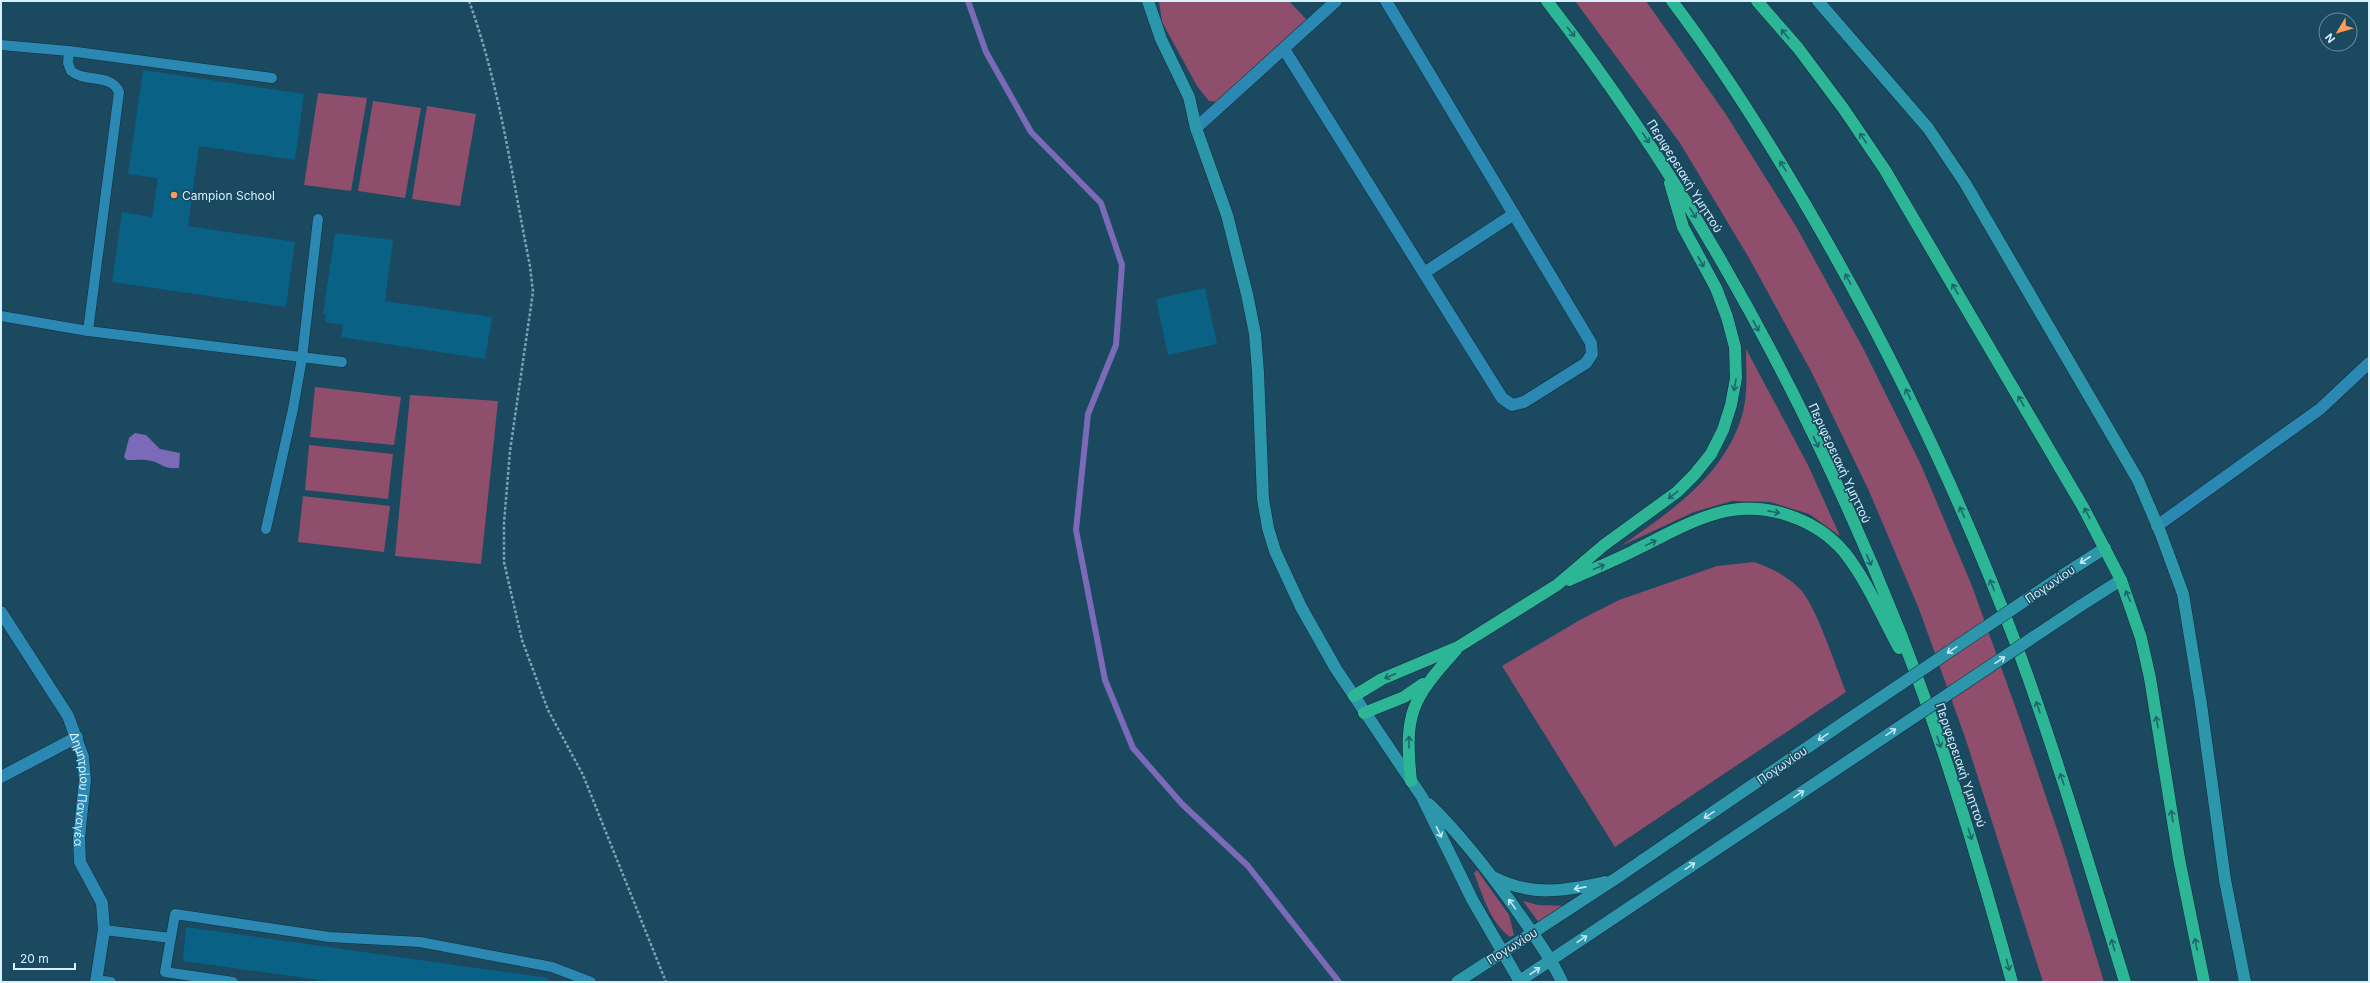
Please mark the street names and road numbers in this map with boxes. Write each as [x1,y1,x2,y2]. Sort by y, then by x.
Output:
street label: Περιφερειακή Υμηττού [1644,117,1726,235]
street label: Περιφερειακή Υμηττού [1806,401,1874,525]
street label: Πογωνίου [2022,562,2078,606]
street label: Περιφερειακή Υμηττού [1933,701,1989,829]
street label: Δημητρίου Παναγέα [67,729,93,847]
street label: Πογωνίου [1754,743,1810,787]
street label: Πογωνίου [1484,924,1540,968]

